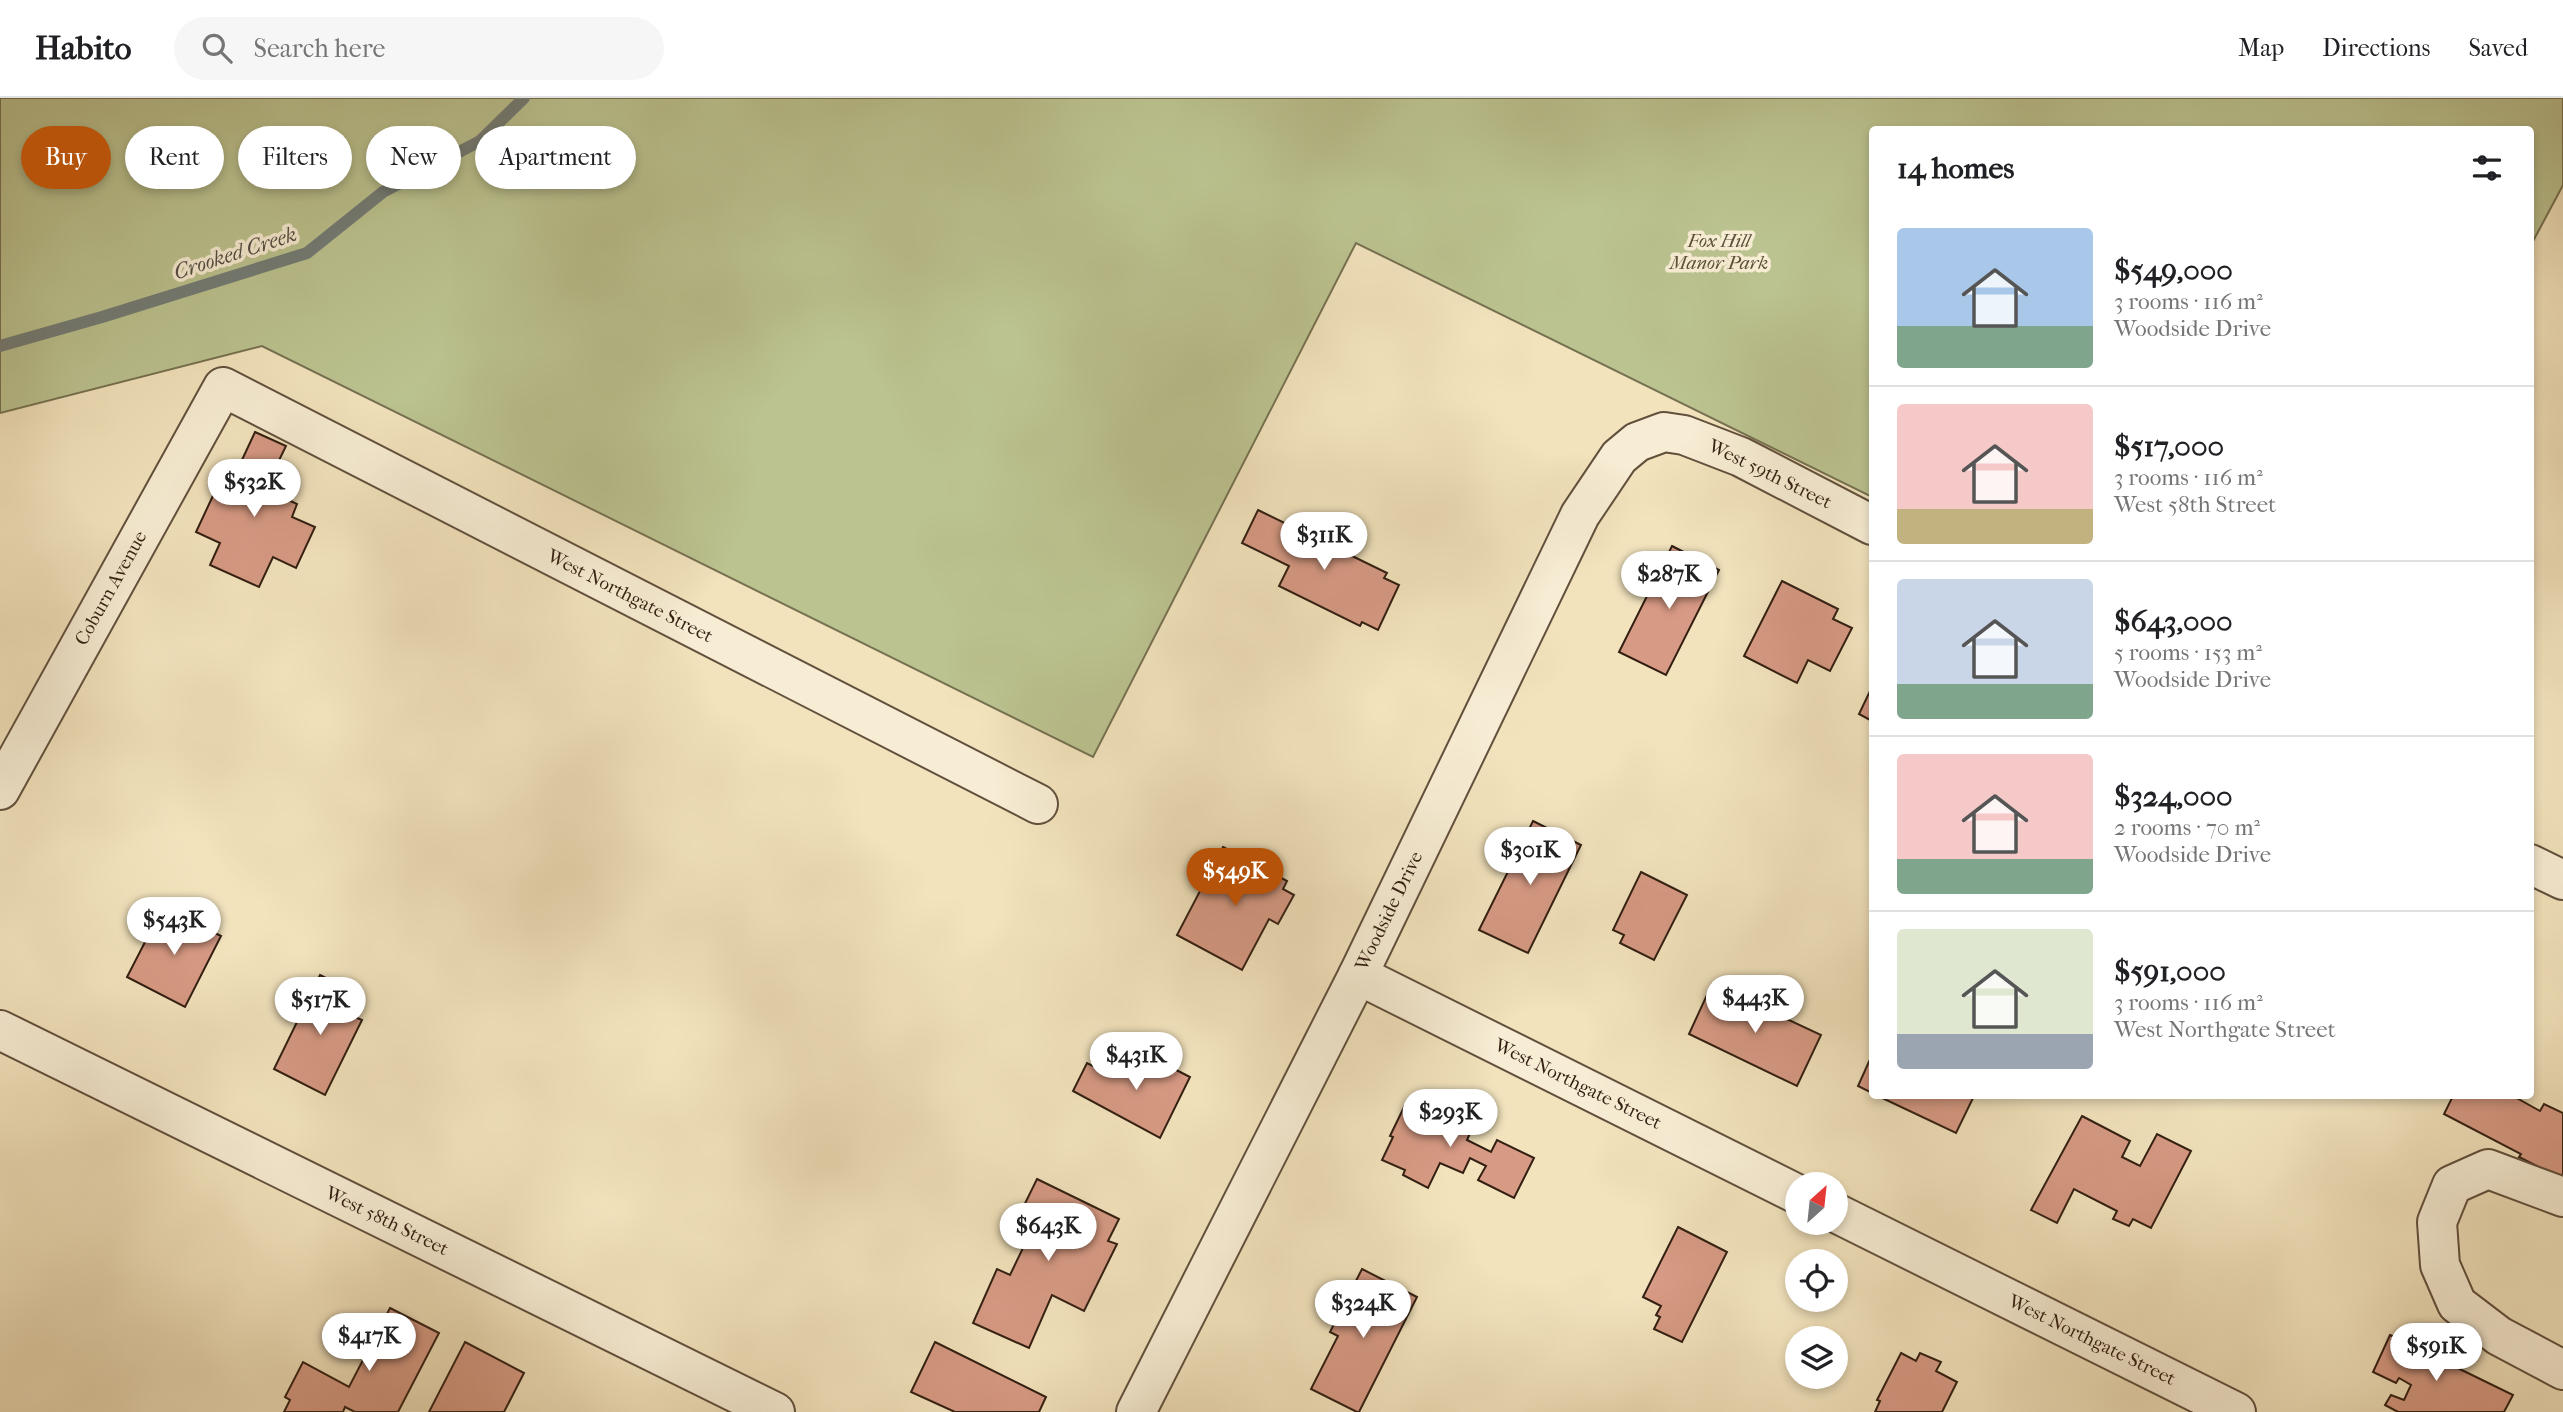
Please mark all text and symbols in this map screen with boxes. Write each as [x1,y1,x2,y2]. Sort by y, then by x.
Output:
search box [174,17,664,80]
text: Habito [35,29,132,68]
icon: search [198,29,236,67]
text: Search here [254,33,385,64]
text: Map [2238,34,2284,62]
text: Directions [2322,34,2430,62]
text: Saved [2468,34,2528,62]
chip: Buy [21,126,111,189]
chip: Rent [125,126,224,189]
chip: Filters [238,126,352,189]
chip: New [366,126,461,189]
chip: Apartment [475,126,636,189]
icon: filters [2468,149,2506,187]
text: 14 homes [1897,151,2014,186]
water label: Crooked Creek [171,222,299,284]
park label: Fox Hill Manor Park [1668,230,1768,274]
text: $549,000 [2114,253,2233,288]
icon: home [1953,256,2037,340]
text: 3 rooms · 116 m² [2114,288,2263,315]
text: Woodside Drive [2114,315,2271,342]
text: $517,000 [2114,429,2224,464]
icon: home [1953,432,2037,516]
street label: West 59th Street [1704,434,1835,513]
pin: $532K [205,460,303,519]
text: 3 rooms · 116 m² [2114,464,2263,491]
text: $532K [224,468,284,495]
text: West 58th Street [2114,491,2276,518]
pin: $311K [1275,512,1373,572]
text: $311K [1296,521,1352,548]
street label: Coburn Avenue [70,527,152,649]
street label: West Northgate Street [542,544,717,647]
pin: $287K [1620,552,1718,611]
text: $287K [1637,560,1701,587]
text: $643,000 [2114,604,2233,639]
icon: home [1953,607,2037,691]
text: 5 rooms · 153 m² [2114,639,2262,666]
text: Woodside Drive [2114,666,2271,693]
text: $324,000 [2114,779,2233,814]
icon: home [1953,782,2037,866]
text: 2 rooms · 70 m² [2114,814,2260,841]
pin: $301K [1481,828,1579,887]
text: $301K [1500,836,1560,863]
text: Woodside Drive [2114,841,2271,868]
pin: $549K [1186,848,1284,908]
street label: Woodside Drive [1350,848,1427,975]
text: $549K [1203,857,1267,884]
pin: $543K [125,898,223,957]
text: $543K [143,906,205,933]
text: $591,000 [2114,954,2226,989]
icon: home [1953,957,2037,1041]
pin: $443K [1706,976,1804,1035]
pin: $517K [271,978,369,1037]
text: $443K [1722,984,1788,1011]
text: $517K [291,986,349,1013]
text: 3 rooms · 116 m² [2114,989,2263,1016]
text: West Northgate Street [2114,1016,2336,1043]
pin: $431K [1087,1032,1185,1092]
street label: West Northgate Street [1490,1034,1665,1134]
text: $431K [1106,1041,1166,1068]
pin: $293K [1401,1090,1499,1149]
text: $293K [1419,1098,1481,1125]
north arrow [1785,1172,1848,1236]
map controls [1785,1172,1848,1389]
street label: West 58th Street [321,1181,452,1260]
pin: $643K [999,1204,1097,1263]
text: $643K [1016,1212,1080,1239]
button: locate [1785,1249,1848,1312]
pin: $324K [1314,1280,1412,1340]
text: $324K [1331,1289,1395,1316]
street label: West Northgate Street [2004,1290,2179,1390]
pin: $417K [320,1314,418,1373]
text: $417K [338,1322,400,1349]
pin: $591K [2387,1324,2485,1383]
button: layers [1785,1326,1848,1389]
text: $591K [2406,1332,2466,1359]

